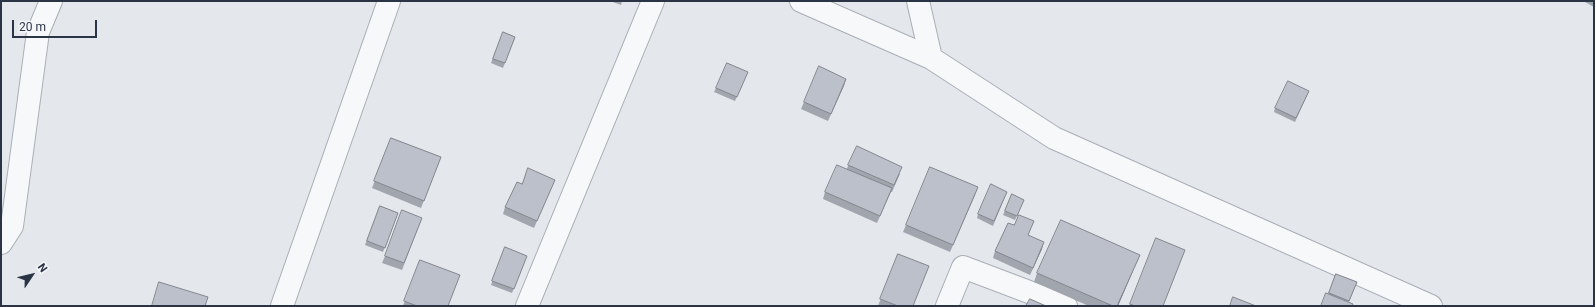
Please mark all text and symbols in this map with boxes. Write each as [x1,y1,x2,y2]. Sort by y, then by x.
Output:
scale bar [14,12,99,38]
text: 20 m [19,20,46,34]
north arrow [12,255,52,295]
text: N [35,261,50,275]

